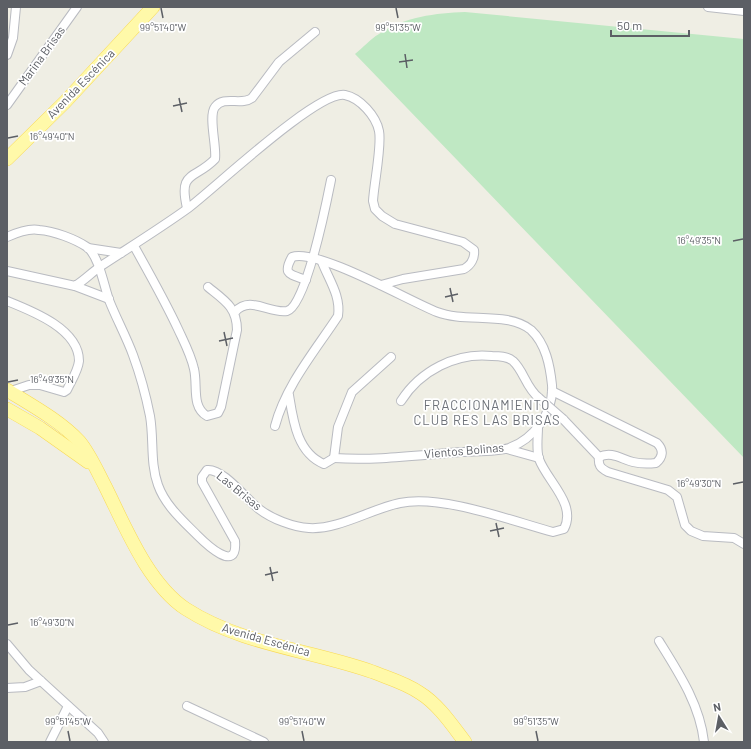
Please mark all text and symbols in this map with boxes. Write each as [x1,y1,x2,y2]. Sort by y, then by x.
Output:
scale bar [611,12,689,38]
text: 50 m [617,18,642,32]
text: 99°51'40"W [140,21,186,33]
text: 99°51'35"W [375,21,421,33]
street label: Marina Brisas [15,23,67,88]
street label: Avenida Escénica [44,46,117,121]
text: 16°49'40"N [30,130,74,142]
text: 16°49'35"N [677,234,721,246]
text: 16°49'35"N [30,373,74,385]
district label: FRACCIONAMIENTO CLUB RES LAS BRISAS [413,397,561,428]
street label: Vientos Bolinas [423,440,505,460]
street label: Las Brisas [214,468,265,513]
text: 16°49'30"N [677,477,721,489]
text: 16°49'30"N [30,616,74,628]
street label: Avenida Escénica [221,620,312,658]
north arrow [699,697,739,737]
text: N [712,700,722,714]
text: 99°51'45"W [45,715,91,727]
text: 99°51'40"W [279,715,325,727]
text: 99°51'35"W [513,715,559,727]

